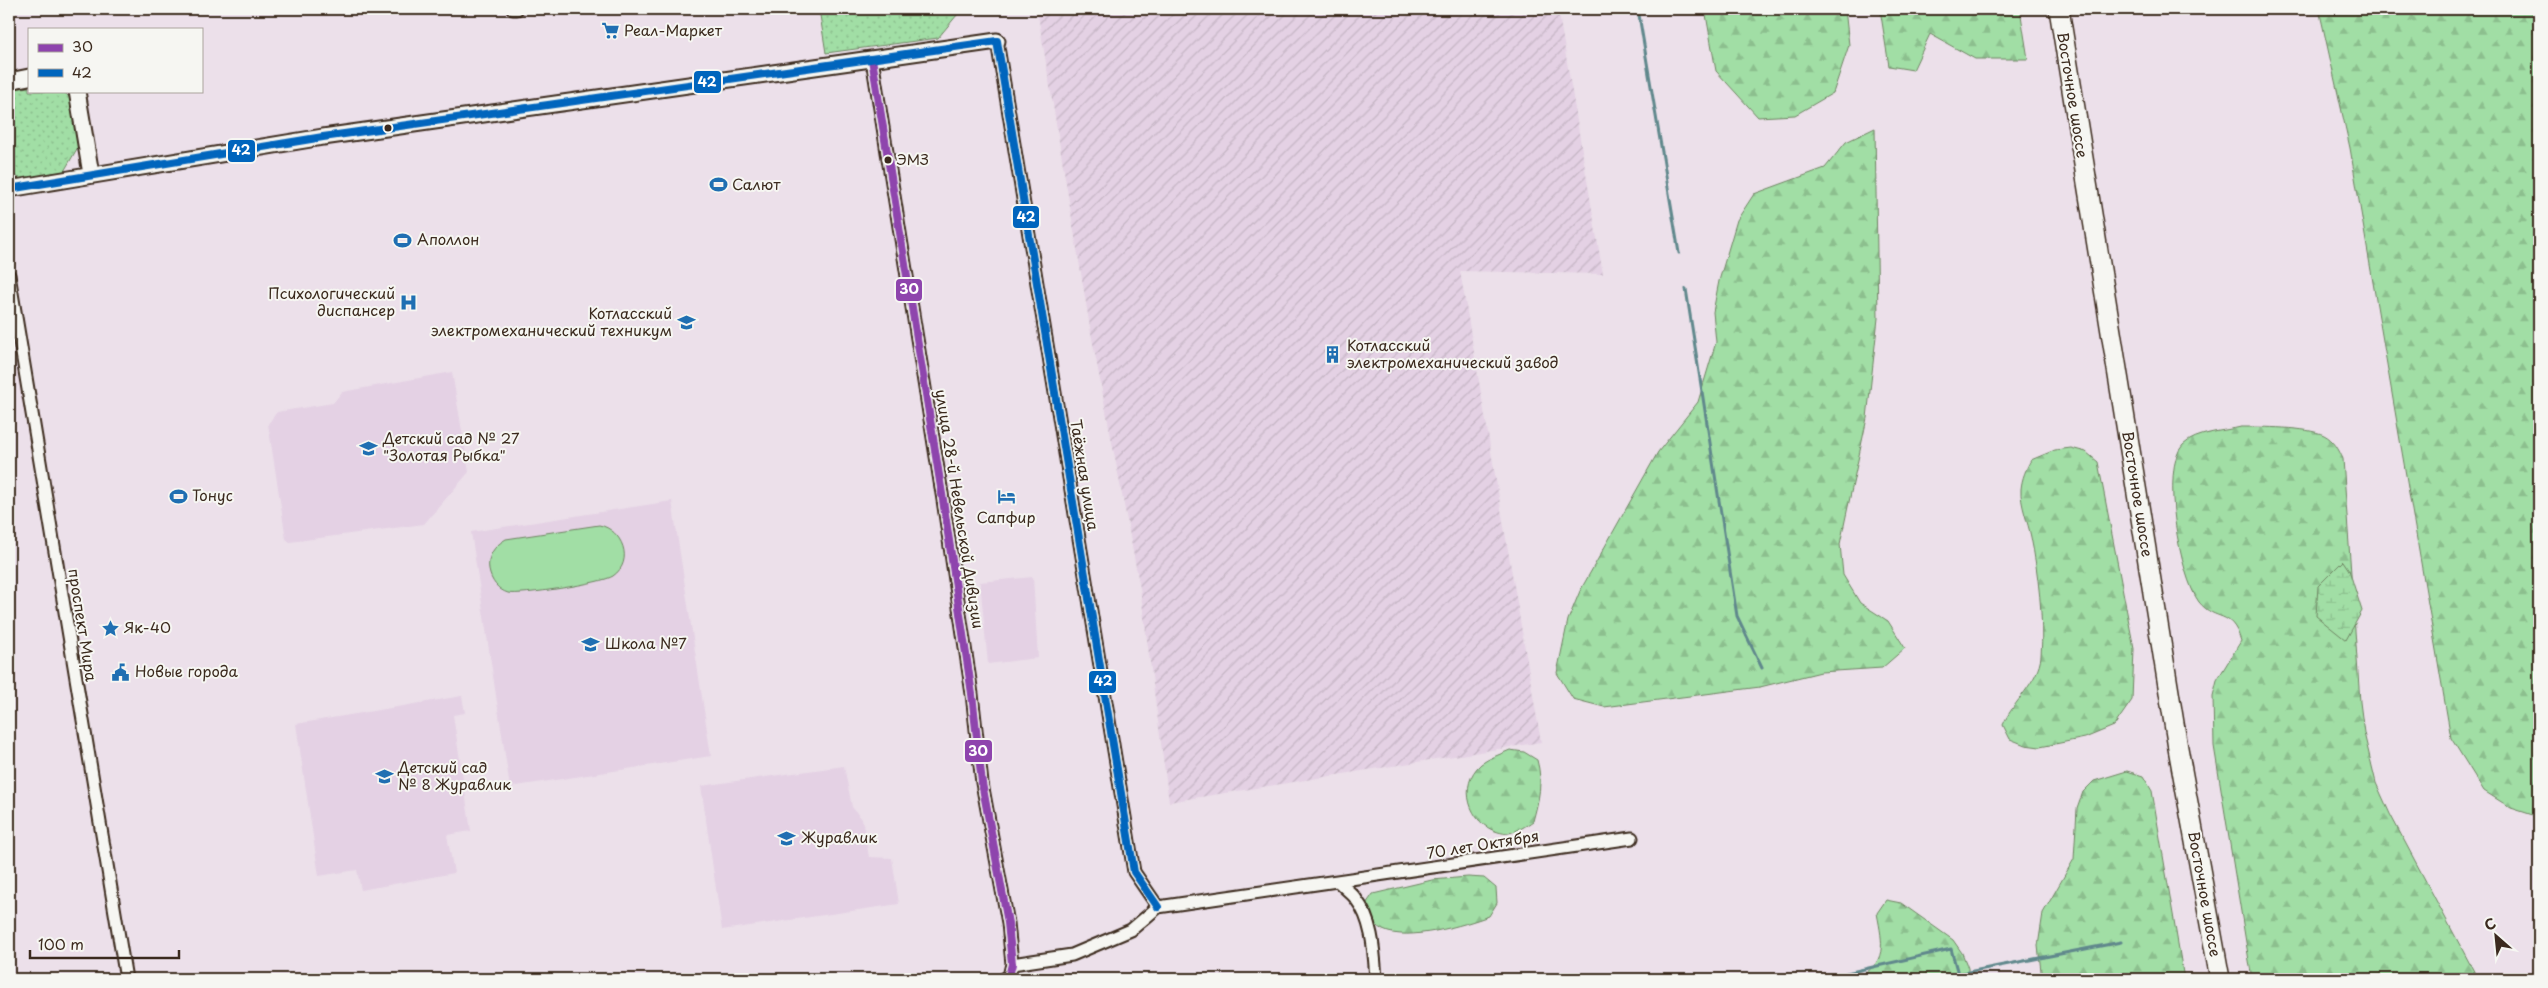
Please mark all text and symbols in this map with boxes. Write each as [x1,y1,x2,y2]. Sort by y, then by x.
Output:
place label: Реал-Маркет [624,18,723,41]
supermarket icon: Реал-Маркет [600,21,620,41]
legend [28,28,202,92]
street label: Восточное шоссе [2052,30,2095,159]
text: 30 [72,34,93,57]
text: 42 [72,60,92,83]
line badge: 42 [693,70,722,94]
text: 42 [698,71,717,92]
unlabelled marker [383,123,393,133]
line badge: 42 [227,139,256,163]
text: 42 [232,139,251,160]
place label: ЭМЗ [896,149,929,170]
marker: ЭМЗ [883,155,893,165]
place label: Салют [732,172,781,195]
sports icon: Салют [708,175,728,195]
line badge: 42 [1012,205,1040,229]
text: 42 [1017,206,1036,227]
place label: Аполлон [417,227,479,250]
sports icon: Аполлон [393,230,413,250]
line badge: 30 [895,278,923,302]
text: 30 [899,278,919,299]
place label: Психологический диспансер [268,281,395,321]
hospital icon: Психологический диспансер [399,293,419,313]
place label: Котласский электромеханический техникум [431,301,672,341]
school or university icon: Котласский электромеханический техникум [676,313,696,333]
place label: Котласский электромеханический завод [1347,333,1559,373]
building icon: Котласский электромеханический завод [1323,345,1343,365]
street label: улица 28-й Невельской Дивизии [930,387,991,630]
street label: Таёжная улица [1065,417,1106,533]
place label: Детский сад № 27 "Золотая Рыбка" [382,426,520,466]
street label: Восточное шоссе [2117,429,2160,558]
school or university icon: Детский сад № 27 "Золотая Рыбка" [359,438,379,458]
place label: Тонус [192,483,233,506]
sports icon: Тонус [168,486,188,506]
hotel icon: Сапфир [996,487,1016,507]
place label: Сапфир [977,505,1035,528]
street label: проспект Мира [63,567,104,683]
place label: Як-40 [124,615,171,638]
place icon: Як-40 [100,618,120,638]
place label: Школа №7 [605,631,687,654]
school or university icon: Школа №7 [581,634,601,654]
place label: Новые города [135,659,239,682]
public building icon: Новые города [111,662,131,682]
line badge: 42 [1088,670,1117,694]
text: 42 [1094,670,1113,691]
line badge: 30 [964,739,993,763]
text: 30 [968,740,988,761]
place label: Детский сад № 8 Журавлик [397,755,511,795]
school or university icon: Детский сад № 8 Журавлик [374,767,394,787]
street label: 70 лет Октября [1425,823,1541,864]
place label: Журавлик [801,825,877,848]
school or university icon: Журавлик [777,828,797,848]
street label: Восточное шоссе [2183,829,2228,958]
north arrow [2470,910,2520,960]
text: С [2480,912,2499,936]
scale bar [30,928,179,960]
text: 100 m [38,932,84,955]

